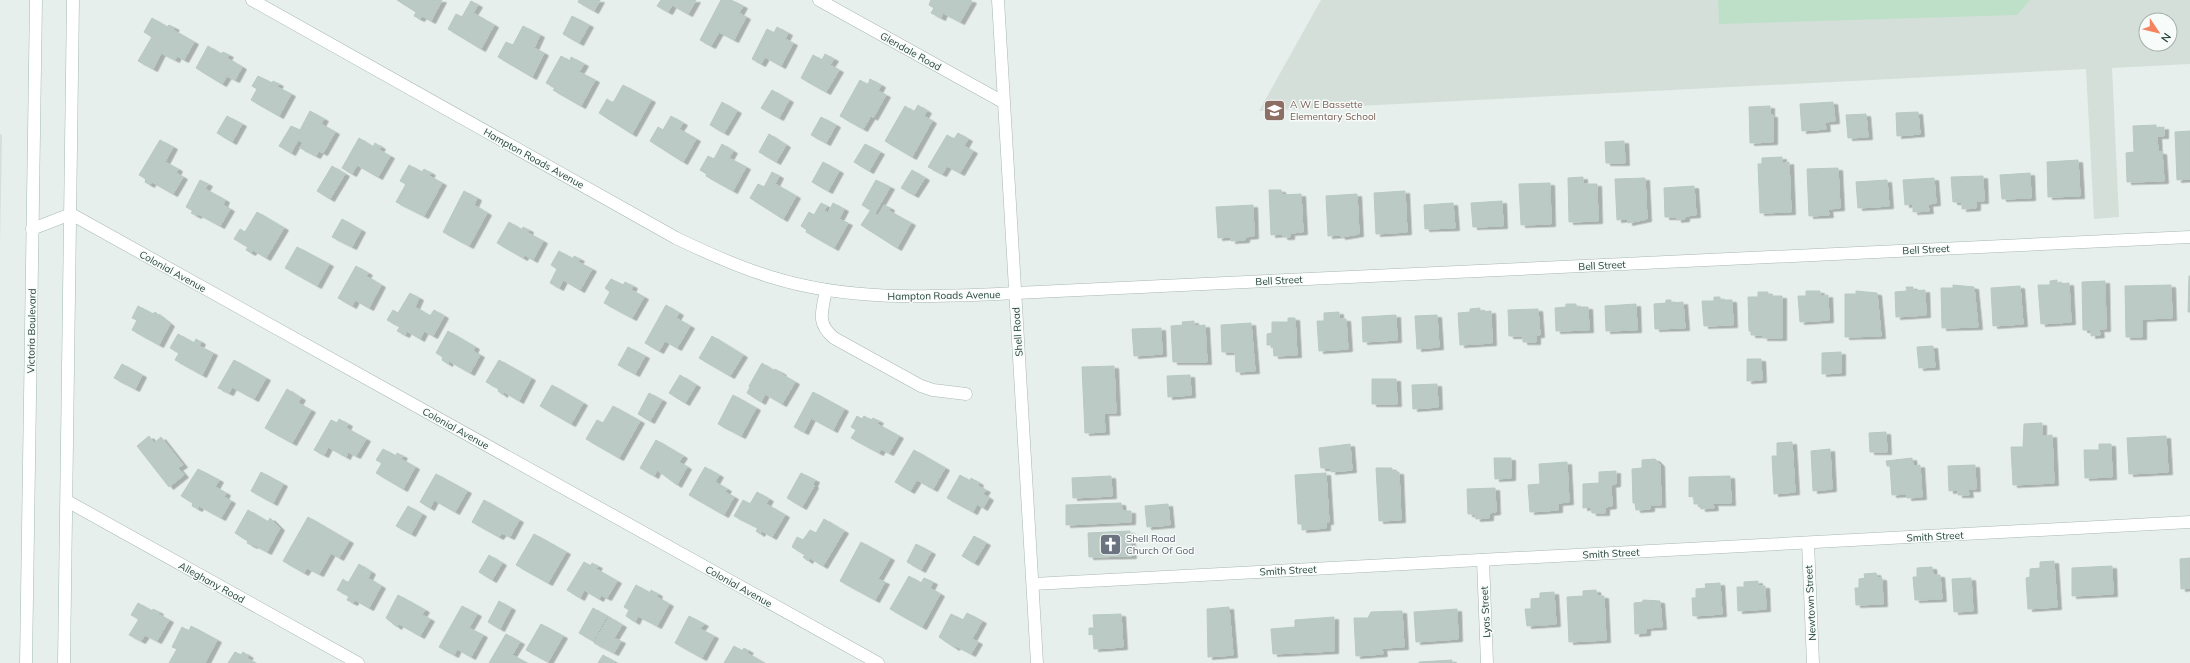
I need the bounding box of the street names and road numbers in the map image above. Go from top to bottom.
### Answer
street label: Glendale Road [878,29,944,74]
street label: Hampton Roads Avenue [481,125,586,192]
street label: Bell Street [1902,242,1950,257]
street label: Colonial Avenue [137,248,208,295]
street label: Bell Street [1578,258,1626,273]
street label: Bell Street [1255,273,1303,288]
street label: Victoria Boulevard [24,288,39,374]
street label: Hampton Roads Avenue [887,288,1001,303]
street label: Shell Road [1009,307,1026,357]
street label: Colonial Avenue [420,405,491,452]
street label: Smith Street [1906,528,1964,544]
street label: Smith Street [1582,545,1640,561]
street label: Alleghany Road [176,559,247,606]
street label: Smith Street [1259,562,1317,578]
street label: Colonial Avenue [703,563,774,610]
street label: Newtown Street [1802,564,1819,641]
street label: Lyas Street [1478,585,1493,638]

